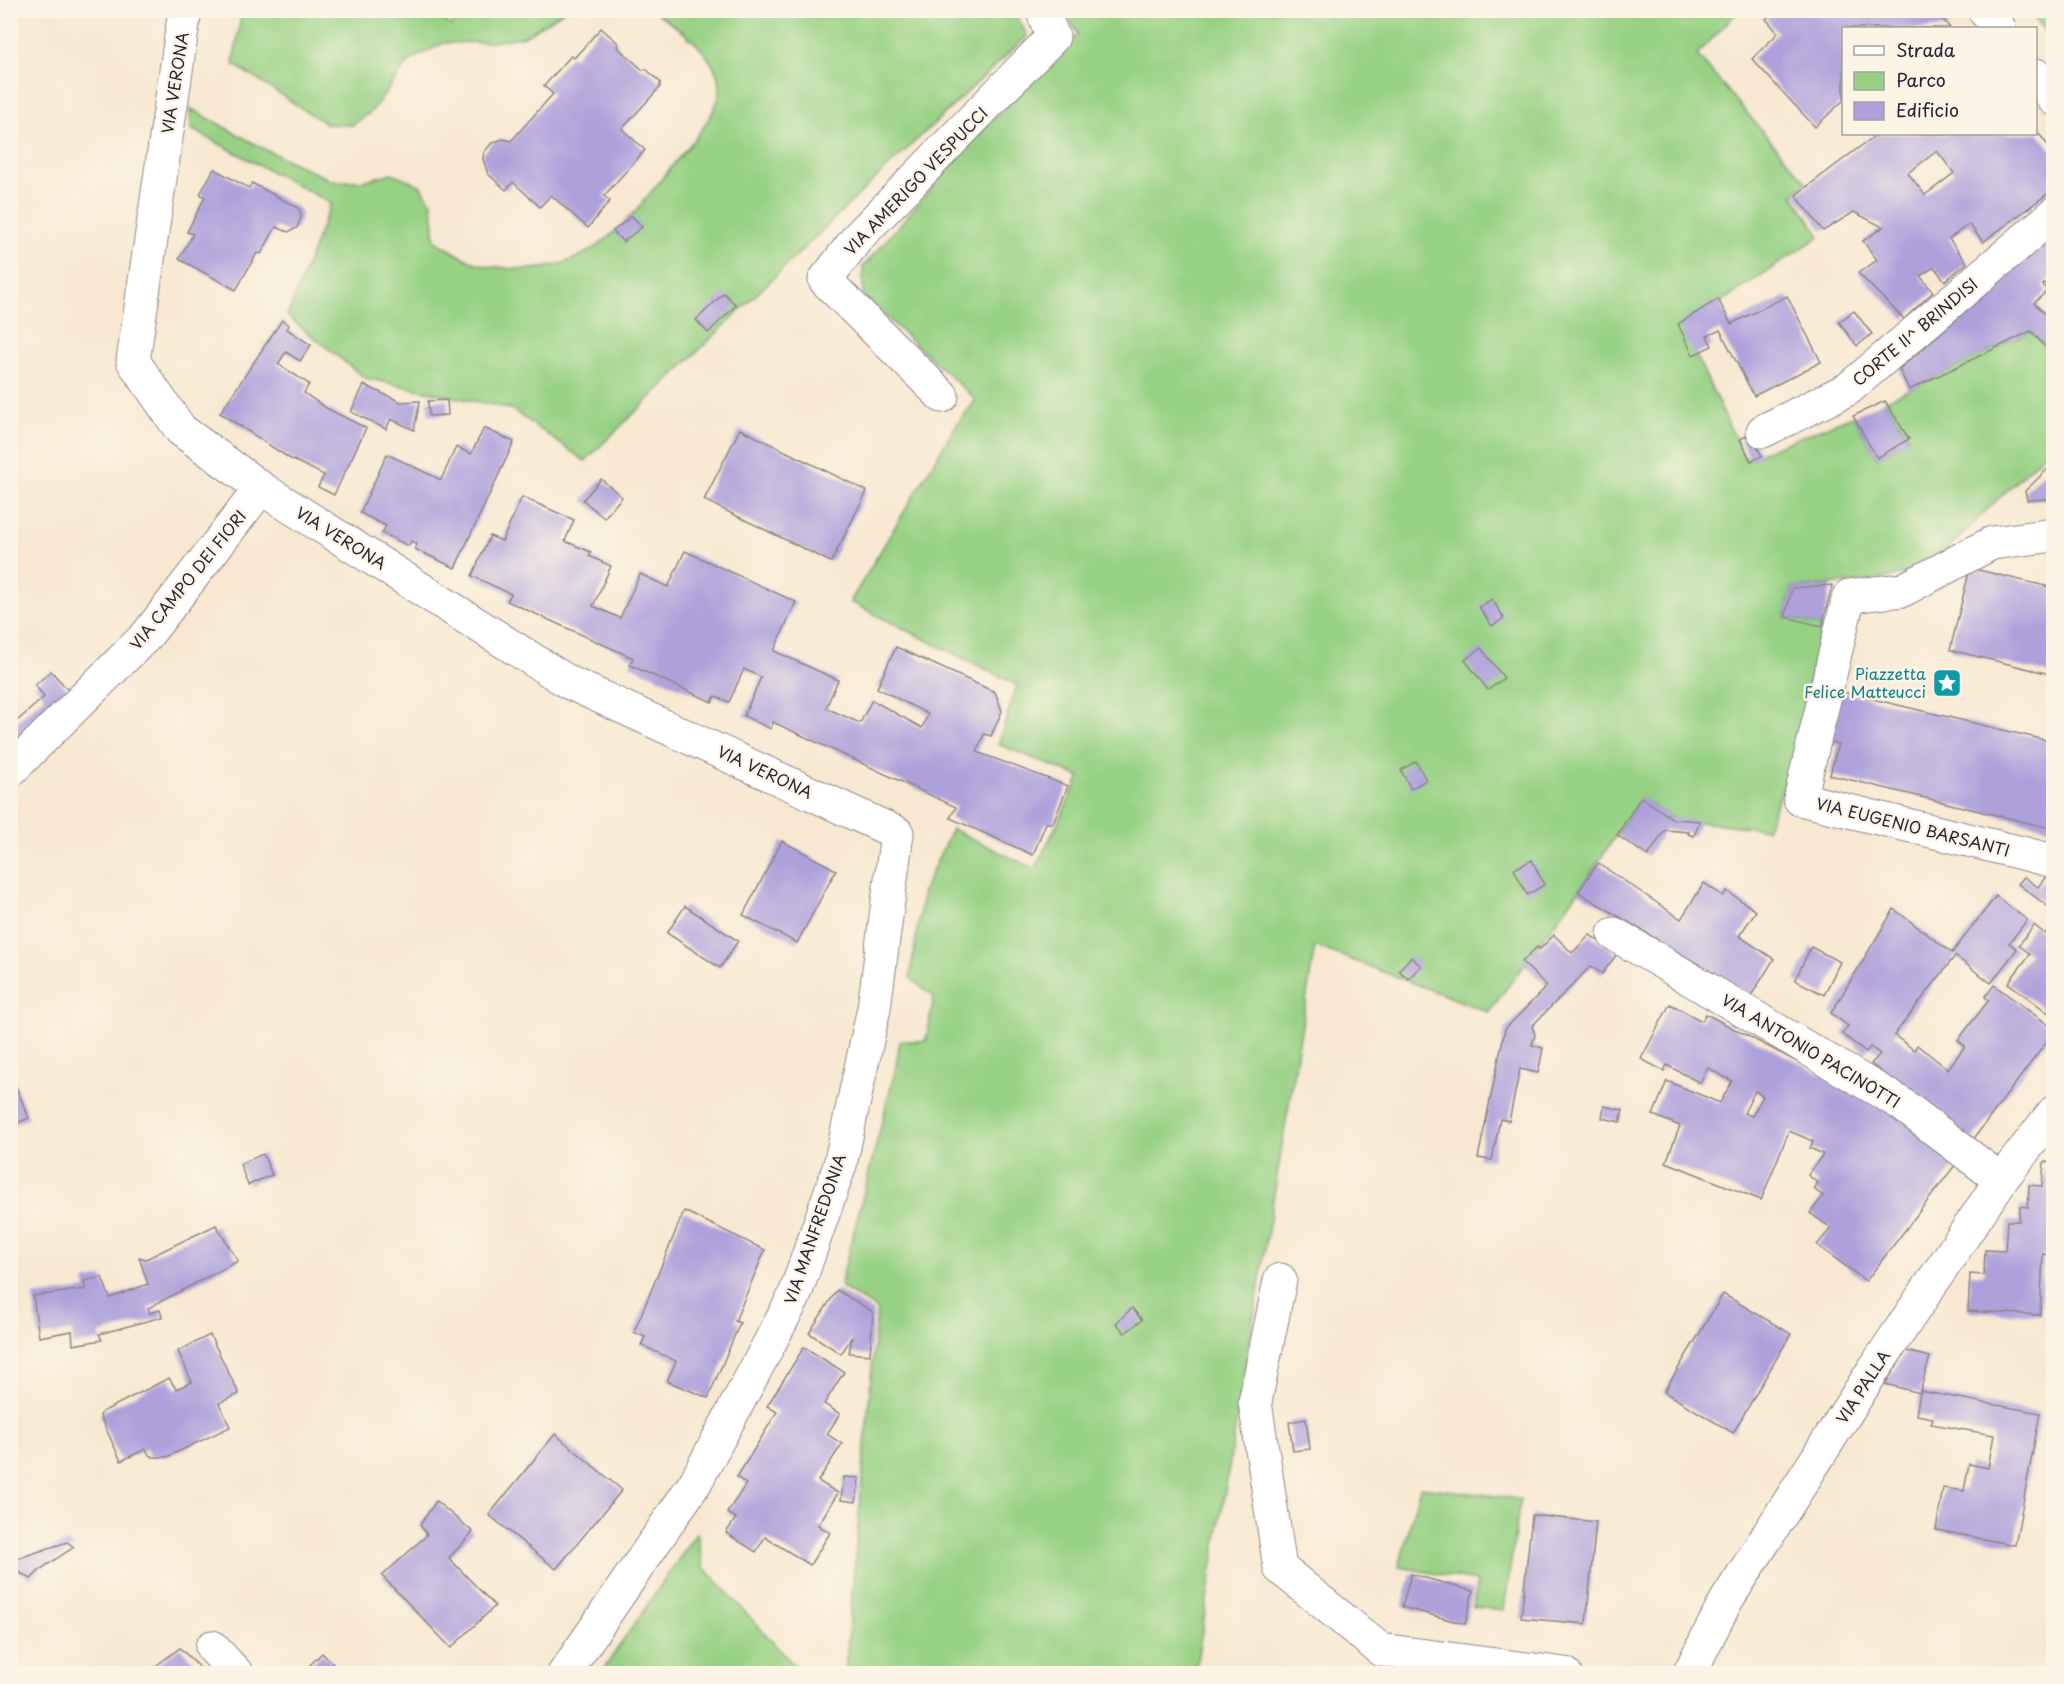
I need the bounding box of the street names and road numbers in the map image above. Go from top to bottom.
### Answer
street label: VIA VERONA [154,30,194,135]
street label: VIA AMERIGO VESPUCCI [838,101,993,260]
street label: CORTE II^ BRINDISI [1847,272,1982,391]
street label: VIA VERONA [292,500,391,575]
street label: VIA CAMPO DEI FIORI [123,504,251,655]
street label: VIA VERONA [714,739,817,804]
street label: VIA EUGENIO BARSANTI [1814,790,2013,862]
street label: VIA ANTONIO PACINOTTI [1718,987,1906,1113]
street label: VIA MANFREDONIA [777,1150,851,1307]
street label: VIA PALLA [1829,1345,1895,1428]

